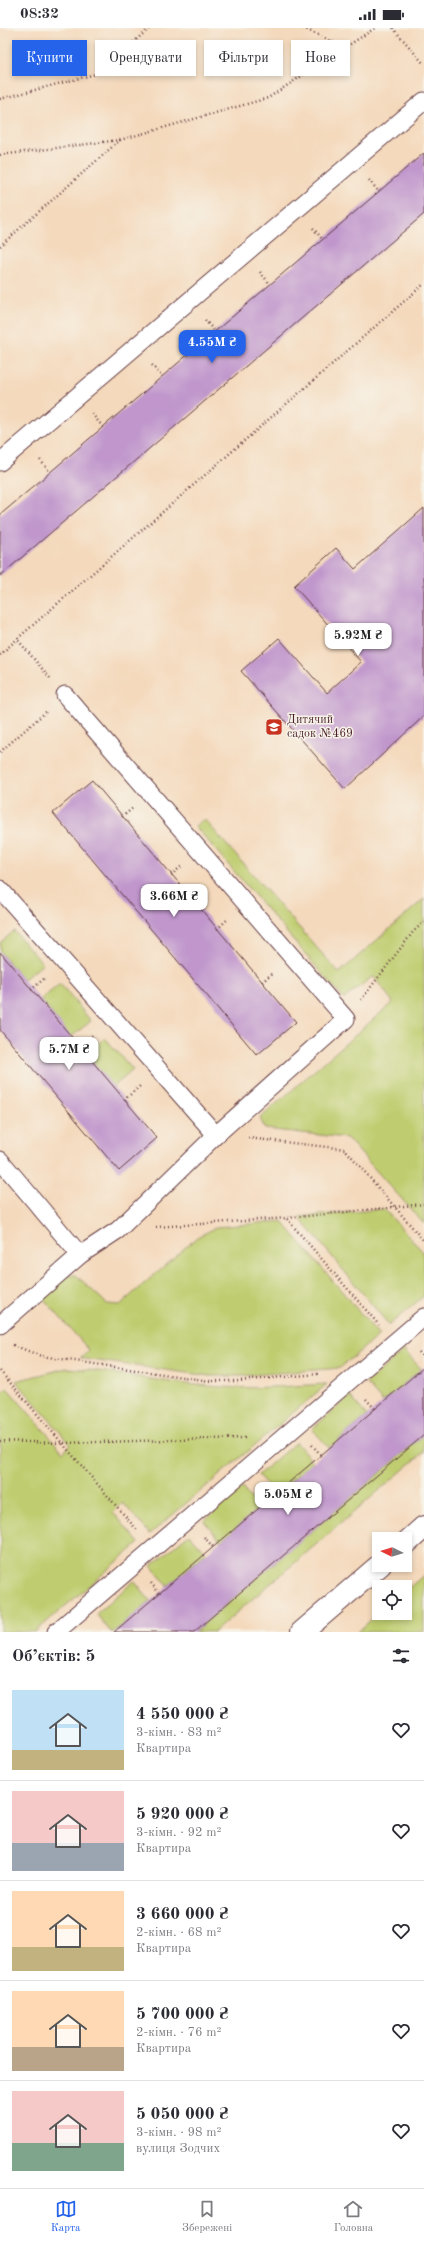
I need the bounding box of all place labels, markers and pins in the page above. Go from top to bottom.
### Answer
pin: 4.55M ₴ [175,330,249,364]
pin: 5.92M ₴ [321,623,395,657]
place label: Дитячий садок №469 [287,714,353,740]
school or university icon: Дитячий садок №469 [264,717,284,737]
pin: 3.66M ₴ [137,884,211,918]
pin: 5.7M ₴ [36,1037,102,1071]
pin: 5.05M ₴ [251,1482,325,1516]

